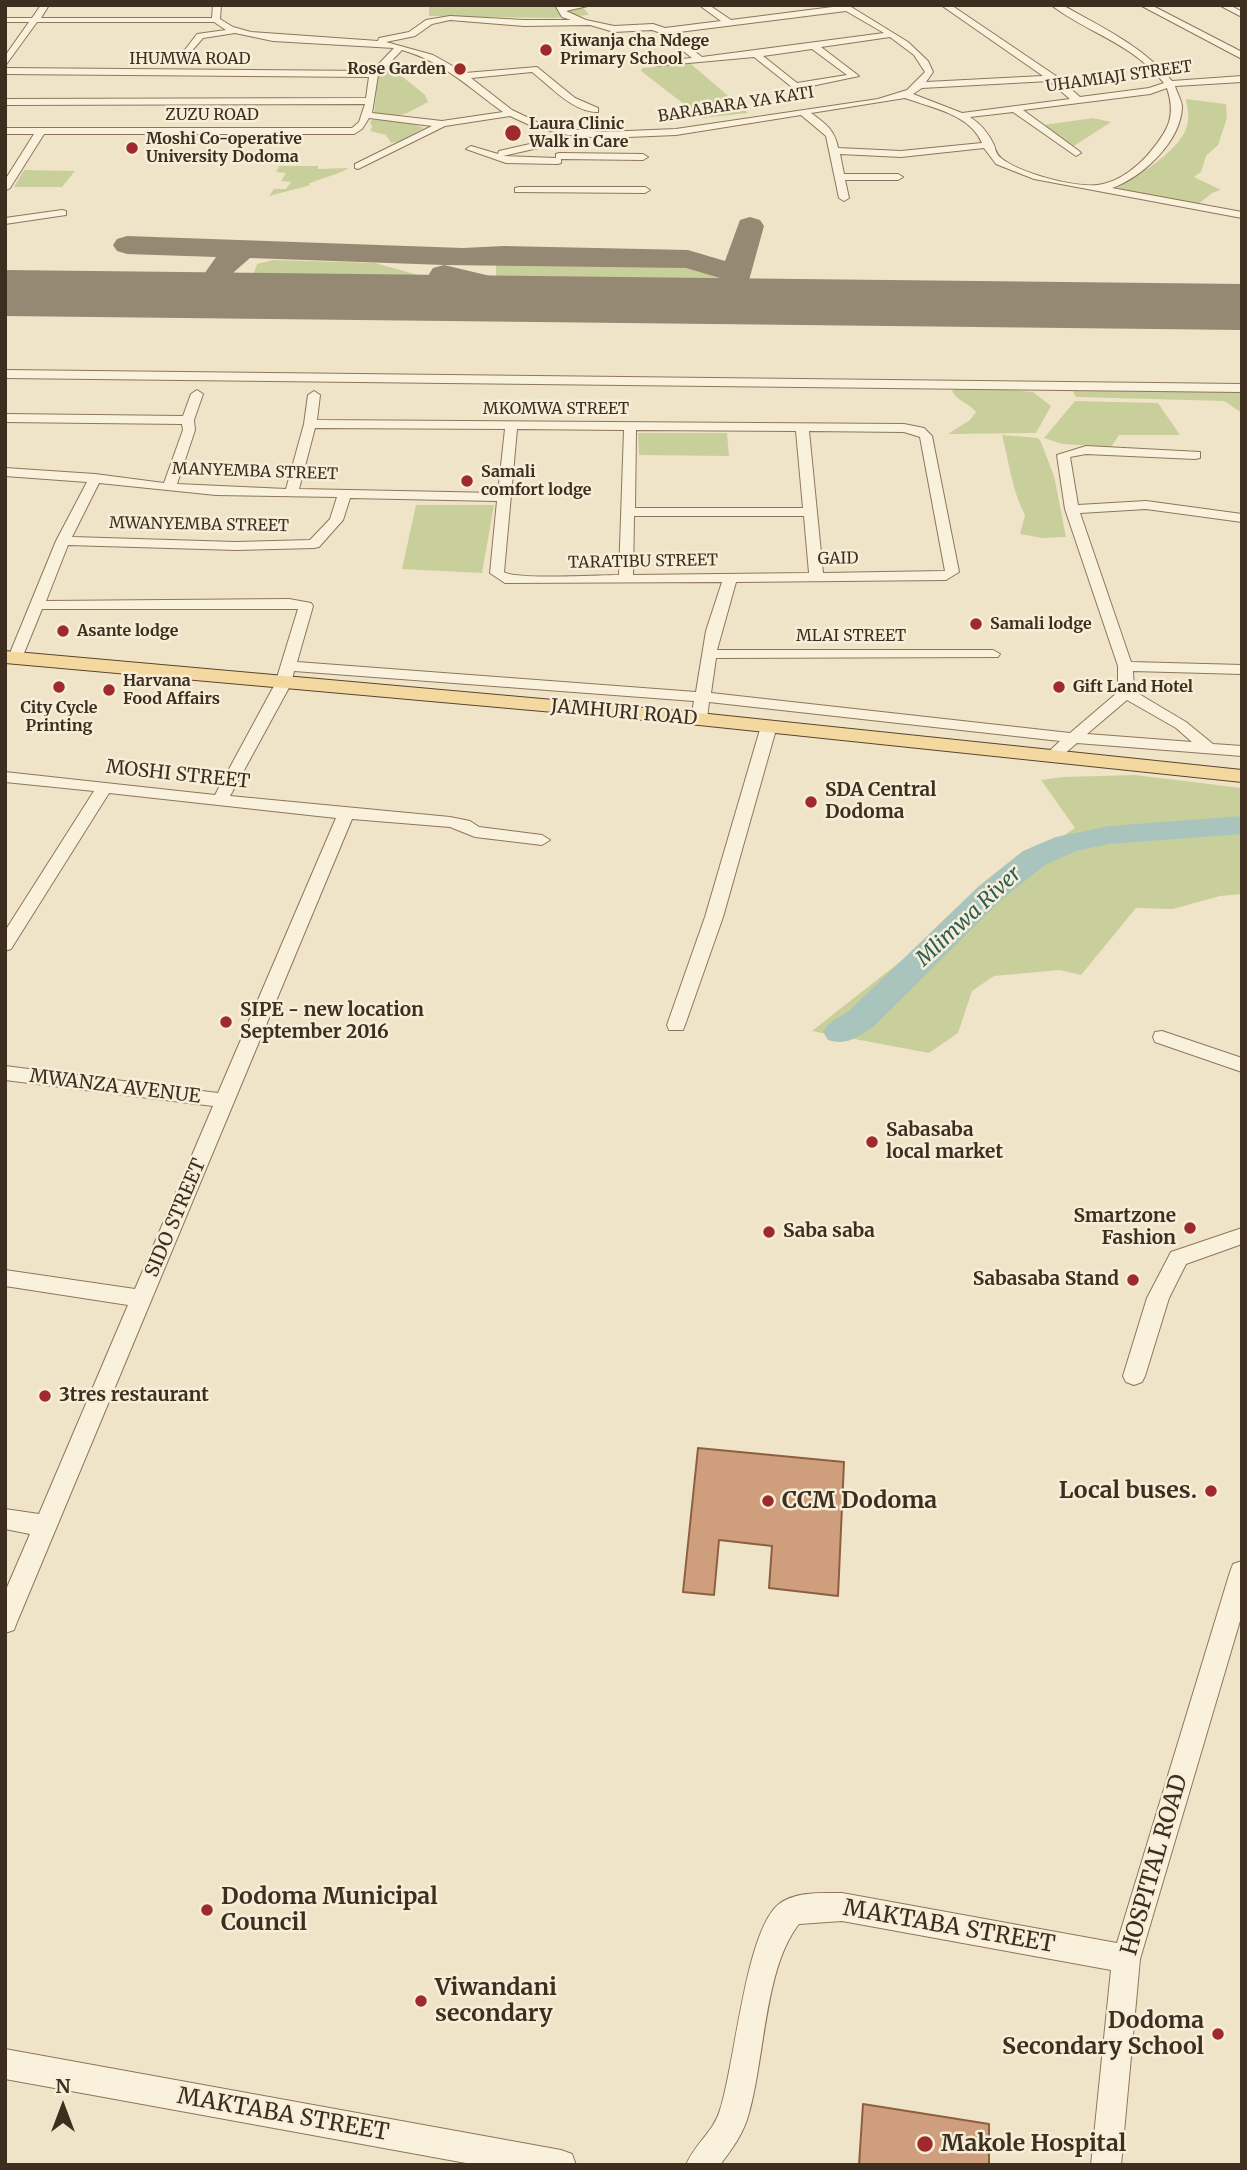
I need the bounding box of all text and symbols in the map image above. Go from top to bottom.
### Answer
place label: Kiwanja cha Ndege Primary School [560,31,709,69]
marker: Kiwanja cha Ndege Primary School [538,42,554,58]
street label: IHUMWA ROAD [129,49,251,69]
street label: UHAMIAJI STREET [1045,57,1193,97]
place label: Rose Garden [347,59,446,79]
marker: Rose Garden [452,61,468,77]
street label: BARABARA YA KATI [657,83,815,127]
street label: ZUZU ROAD [165,105,259,125]
place label: Laura Clinic Walk in Care [529,114,628,152]
marker: Laura Clinic Walk in Care [503,123,523,143]
place label: Moshi Co-operative University Dodoma [146,129,302,167]
marker: Moshi Co-operative University Dodoma [124,140,140,156]
street label: MKOMWA STREET [483,399,629,419]
street label: MANYEMBA STREET [172,460,338,484]
place label: Samali comfort lodge [481,462,591,500]
marker: Samali comfort lodge [459,473,475,489]
street label: MWANYEMBA STREET [109,514,289,536]
street label: GAID [817,549,859,569]
street label: TARATIBU STREET [568,551,718,573]
place label: Samali lodge [990,614,1092,634]
marker: Samali lodge [968,616,984,632]
place label: Asante lodge [77,621,178,641]
marker: Asante lodge [55,623,71,639]
street label: MLAI STREET [796,626,906,646]
place label: Harvana Food Affairs [123,671,220,709]
place label: Gift Land Hotel [1073,677,1193,697]
marker: City Cycle Printing [51,679,67,695]
marker: Gift Land Hotel [1051,679,1067,695]
marker: Harvana Food Affairs [101,682,117,698]
street label: JAMHURI ROAD [550,695,698,731]
place label: City Cycle Printing [20,698,98,736]
street label: MOSHI STREET [105,756,251,794]
place label: SDA Central Dodoma [825,780,936,824]
marker: SDA Central Dodoma [803,794,819,810]
water label: Mlimwa River [911,862,1027,972]
place label: SIPE - new location September 2016 [240,1000,424,1044]
marker: SIPE - new location September 2016 [218,1014,234,1030]
street label: MWANZA AVENUE [28,1065,202,1109]
place label: Sabasaba local market [886,1120,1003,1164]
marker: Sabasaba local market [864,1134,880,1150]
street label: SIDO STREET [141,1156,211,1280]
place label: Smartzone Fashion [1074,1206,1176,1250]
marker: Smartzone Fashion [1182,1220,1198,1236]
place label: Saba saba [783,1221,875,1243]
marker: Saba saba [761,1224,777,1240]
place label: Sabasaba Stand [973,1269,1119,1291]
marker: Sabasaba Stand [1125,1272,1141,1288]
place label: 3tres restaurant [59,1385,209,1407]
marker: 3tres restaurant [37,1388,53,1404]
place label: Local buses. [1059,1477,1197,1505]
marker: Local buses. [1203,1483,1219,1499]
place label: CCM Dodoma [782,1487,937,1515]
marker: CCM Dodoma [760,1493,776,1509]
street label: HOSPITAL ROAD [1116,1771,1194,1959]
place label: Dodoma Municipal Council [221,1883,438,1937]
street label: MAKTABA STREET [841,1895,1057,1959]
marker: Dodoma Municipal Council [199,1902,215,1918]
place label: Viwandani secondary [435,1974,557,2028]
marker: Viwandani secondary [413,1993,429,2009]
place label: Dodoma Secondary School [1002,2007,1204,2061]
marker: Dodoma Secondary School [1210,2026,1226,2042]
north arrow [28,2072,98,2142]
text: N [55,2074,71,2098]
street label: MAKTABA STREET [175,2083,391,2147]
place label: Makole Hospital [941,2130,1126,2158]
marker: Makole Hospital [915,2134,935,2154]

